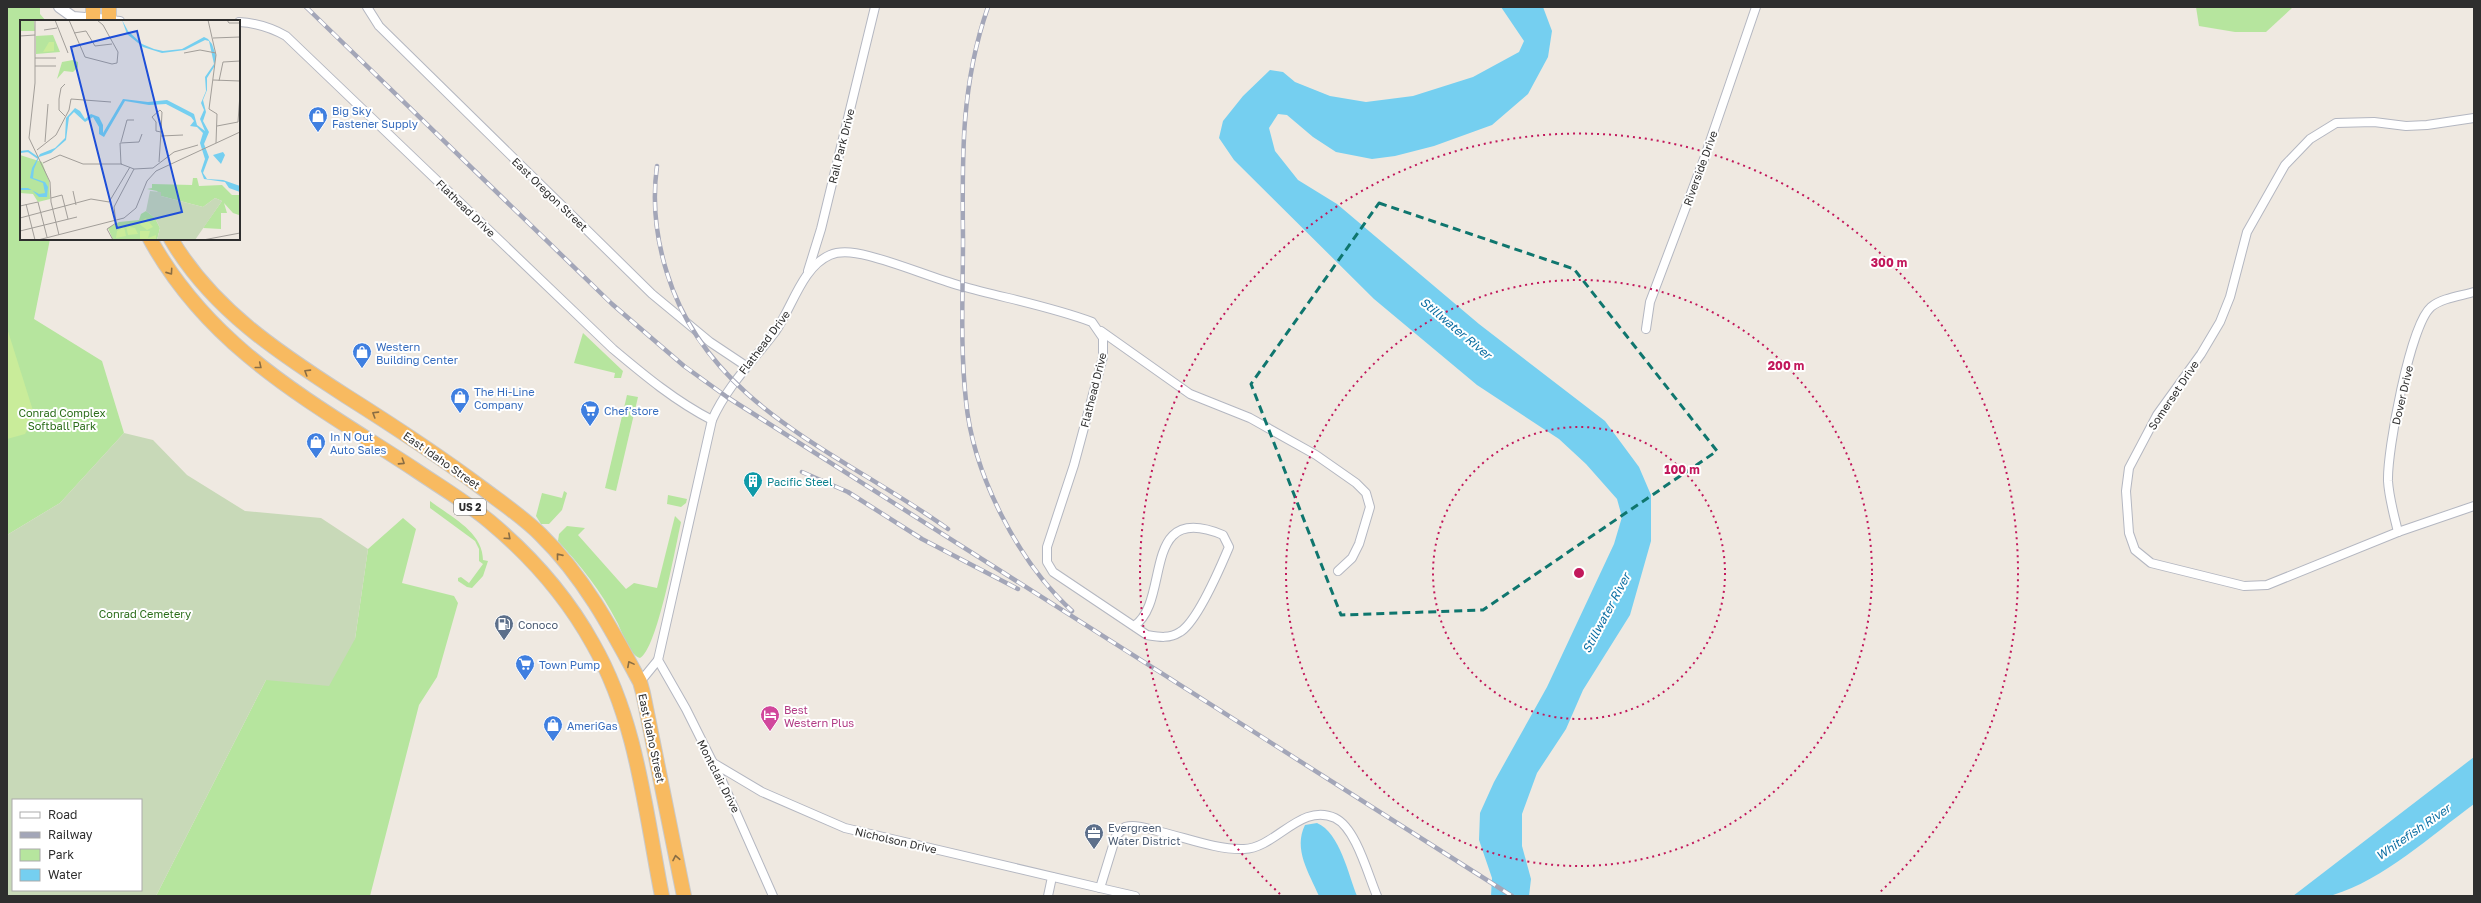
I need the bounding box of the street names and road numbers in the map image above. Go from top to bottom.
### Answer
street label: Rail Park Drive [825,107,857,185]
street label: Riverside Drive [1680,129,1720,207]
street label: East Oregon Street [510,155,590,233]
street label: Flathead Drive [434,177,498,239]
street label: Flathead Drive [736,307,792,377]
street label: Flathead Drive [1077,351,1109,429]
street label: Somerset Drive [2145,358,2201,432]
street label: Dover Drive [2389,364,2415,426]
street label: East Idaho Street [401,429,483,491]
road number: US 2 [454,499,486,515]
street label: East Idaho Street [636,692,668,784]
street label: Montclair Drive [695,737,743,815]
street label: Nicholson Drive [854,824,938,856]

